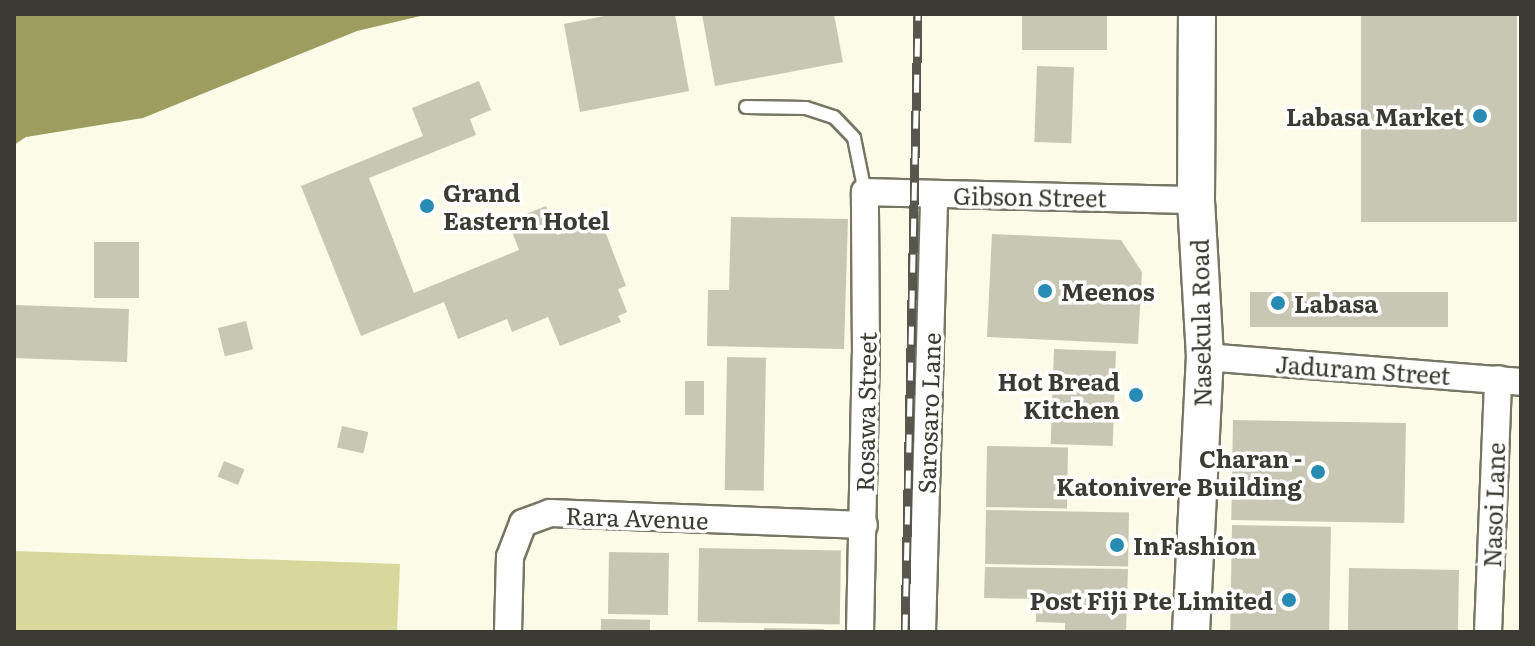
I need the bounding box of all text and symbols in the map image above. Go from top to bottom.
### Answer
place label: Labasa Market [1286,102,1464,130]
marker: Labasa Market [1471,107,1489,125]
place label: Grand Eastern Hotel [443,178,610,234]
street label: Gibson Street [953,180,1107,212]
marker: Grand Eastern Hotel [418,197,436,215]
street label: Nasekula Road [1184,239,1216,407]
place label: Meenos [1061,277,1155,305]
marker: Meenos [1036,282,1054,300]
place label: Labasa [1294,289,1378,317]
marker: Labasa [1269,294,1287,312]
street label: Rosawa Street [849,332,881,492]
street label: Sarosaro Lane [911,332,945,494]
street label: Jaduram Street [1274,349,1452,389]
place label: Hot Bread Kitchen [998,367,1120,423]
marker: Hot Bread Kitchen [1127,386,1145,404]
street label: Nasoi Lane [1476,442,1510,568]
place label: Charan - Katonivere Building [1056,444,1302,500]
marker: Charan - Katonivere Building [1309,463,1327,481]
street label: Rara Avenue [565,500,709,534]
place label: InFashion [1133,531,1256,559]
marker: InFashion [1108,536,1126,554]
place label: Post Fiji Pte Limited [1029,586,1273,614]
marker: Post Fiji Pte Limited [1280,591,1298,609]

